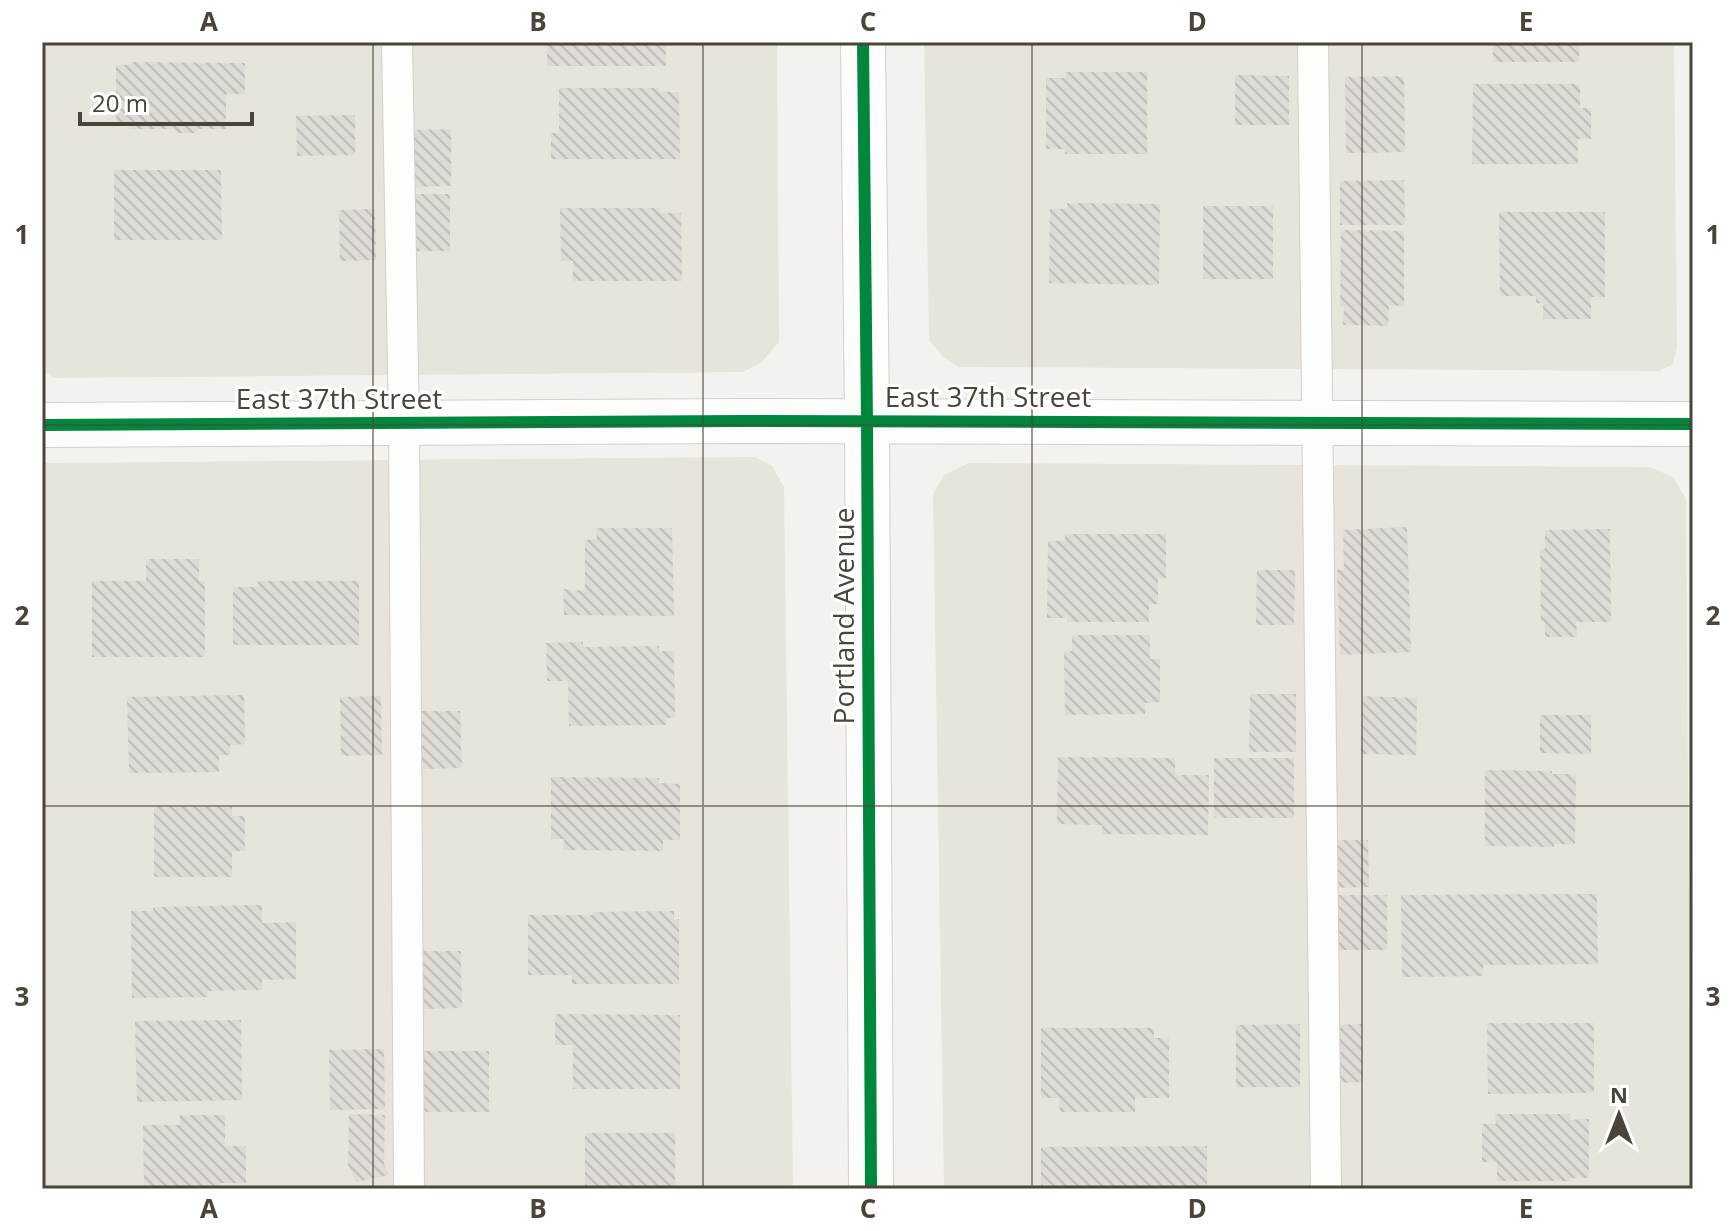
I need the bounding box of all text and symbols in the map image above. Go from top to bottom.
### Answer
text: A [200,3,218,39]
text: B [529,3,547,39]
text: C [860,3,876,39]
text: D [1187,3,1207,39]
text: E [1519,3,1533,39]
scale bar [80,76,252,126]
text: 20 m [92,86,148,119]
text: 1 [15,216,29,252]
text: 1 [1706,216,1720,252]
street label: East 37th Street [885,377,1091,415]
street label: East 37th Street [236,379,442,417]
street label: Portland Avenue [824,508,862,724]
text: 2 [15,597,30,633]
text: 2 [1706,597,1721,633]
text: 3 [15,978,29,1014]
text: 3 [1706,978,1720,1014]
north arrow [1579,1075,1659,1155]
text: N [1610,1079,1628,1109]
text: A [200,1190,218,1226]
text: B [529,1190,547,1226]
text: C [860,1190,876,1226]
text: D [1187,1190,1207,1226]
text: E [1519,1190,1533,1226]

